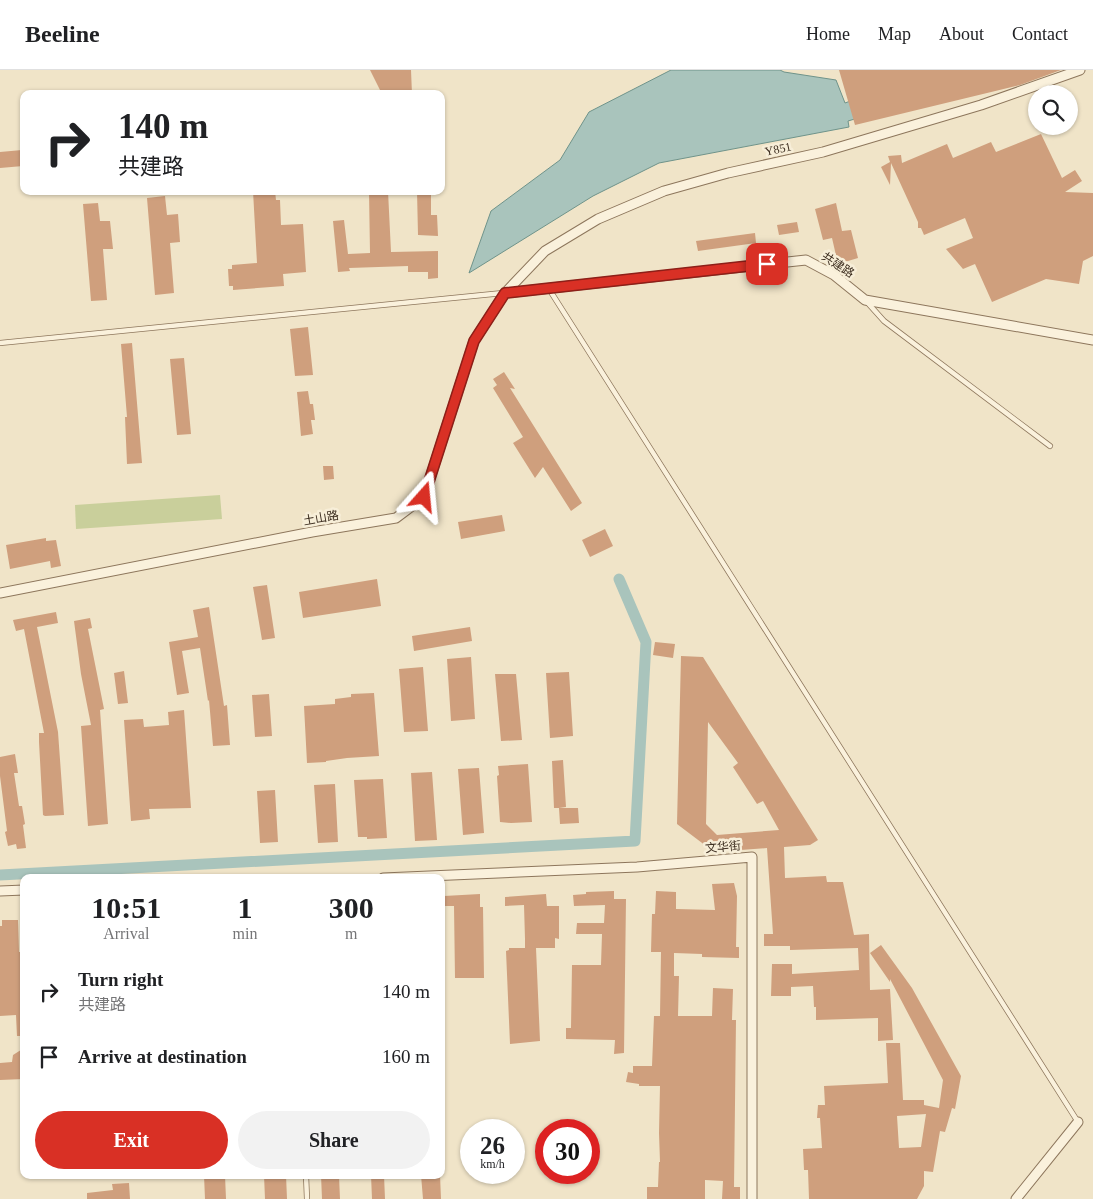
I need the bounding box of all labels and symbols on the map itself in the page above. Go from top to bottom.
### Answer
street label: Y851 [764,139,792,159]
pin [746,243,788,285]
street label: 共建路 [819,249,857,281]
position arrow [397,470,449,522]
street label: 土山路 [302,508,340,528]
street label: 文华街 [704,838,742,856]
speed limit sign: 30 [535,1119,600,1184]

